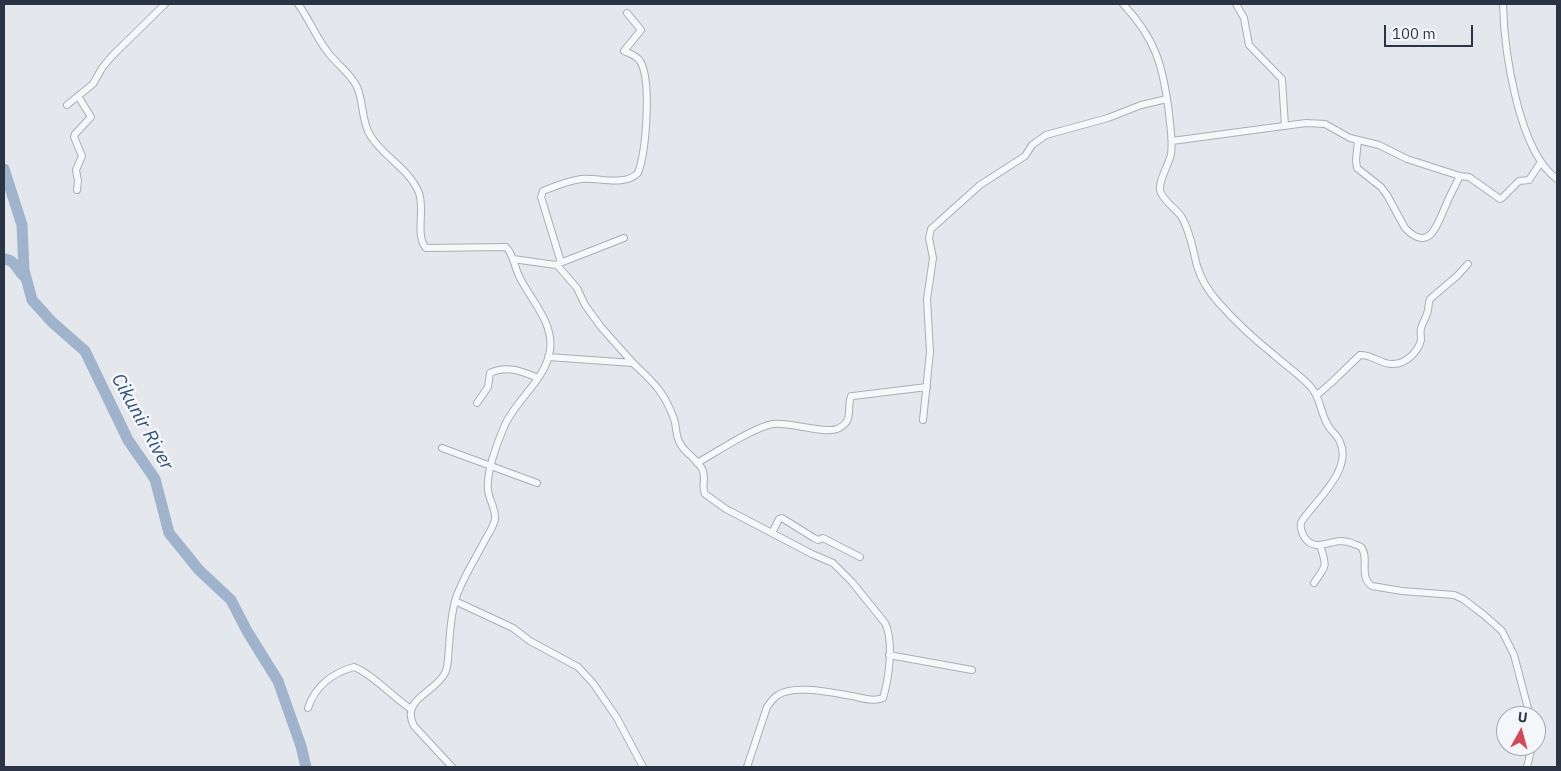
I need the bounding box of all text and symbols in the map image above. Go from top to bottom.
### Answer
scale bar [1386,15,1475,47]
text: 100 m [1392,24,1436,43]
water label: Cikunir River [106,370,178,474]
north arrow [1496,706,1546,756]
text: U [1517,708,1529,727]

